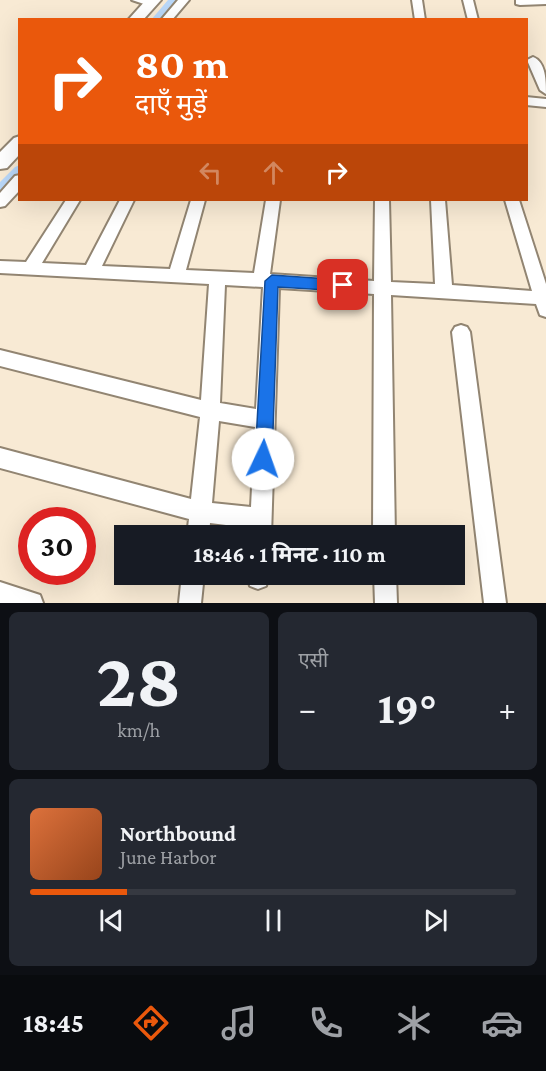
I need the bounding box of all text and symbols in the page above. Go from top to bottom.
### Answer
text: 80 m [135,40,229,87]
icon: right [36,42,114,120]
text: दाएँ मुड़ें [135,89,207,119]
icon: left [194,156,227,189]
icon: ahead [257,156,290,189]
icon: right [320,156,353,189]
pin [317,259,368,310]
icon: arrive [326,268,359,301]
position arrow [231,427,295,491]
speed limit sign: 30 [18,507,96,585]
text: 18:46 · 1 मिनट · 110 m [193,542,386,567]
text: 28 [96,636,181,723]
text: एसी [299,649,328,671]
text: 19° [378,683,437,733]
text: − [299,690,316,727]
text: + [499,690,516,727]
text: km/h [117,719,160,741]
text: Northbound [120,821,236,846]
text: June Harbor [120,846,217,868]
icon: previous [95,904,128,937]
icon: pause [257,904,290,937]
icon: next [419,904,452,937]
icon: directions [130,1002,172,1044]
icon: music [218,1002,260,1044]
icon: phone [305,1002,347,1044]
icon: climate [393,1002,435,1044]
icon: car [481,1002,523,1044]
text: 18:45 [23,1008,84,1038]

